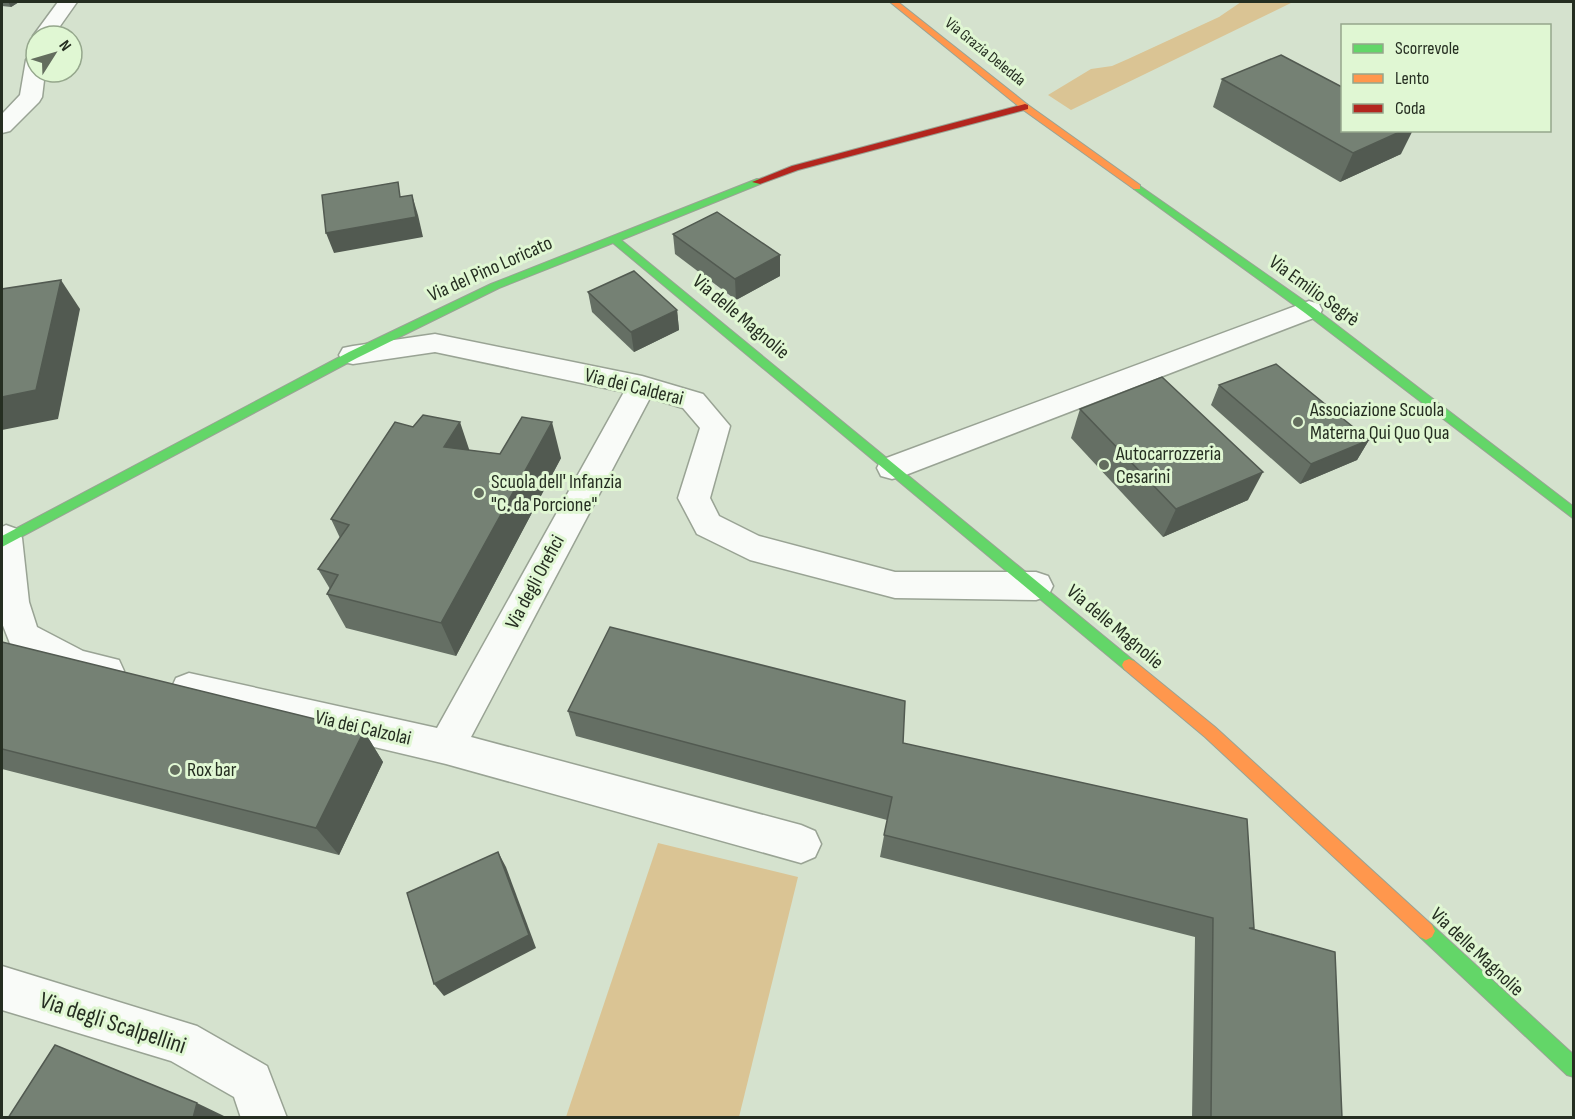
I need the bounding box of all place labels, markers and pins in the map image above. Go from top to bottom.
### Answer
place label: Associazione Scuola Materna Qui Quo Qua [1309,398,1449,445]
marker: Associazione Scuola Materna Qui Quo Qua [1291,415,1305,429]
place label: Autocarrozzeria Cesarini [1115,442,1221,489]
marker: Autocarrozzeria Cesarini [1097,458,1111,472]
place label: Scuola dell' Infanzia "C. da Porcione" [491,470,622,517]
marker: Scuola dell' Infanzia "C. da Porcione" [472,486,486,500]
place label: Rox bar [187,758,237,782]
marker: Rox bar [168,763,182,777]

